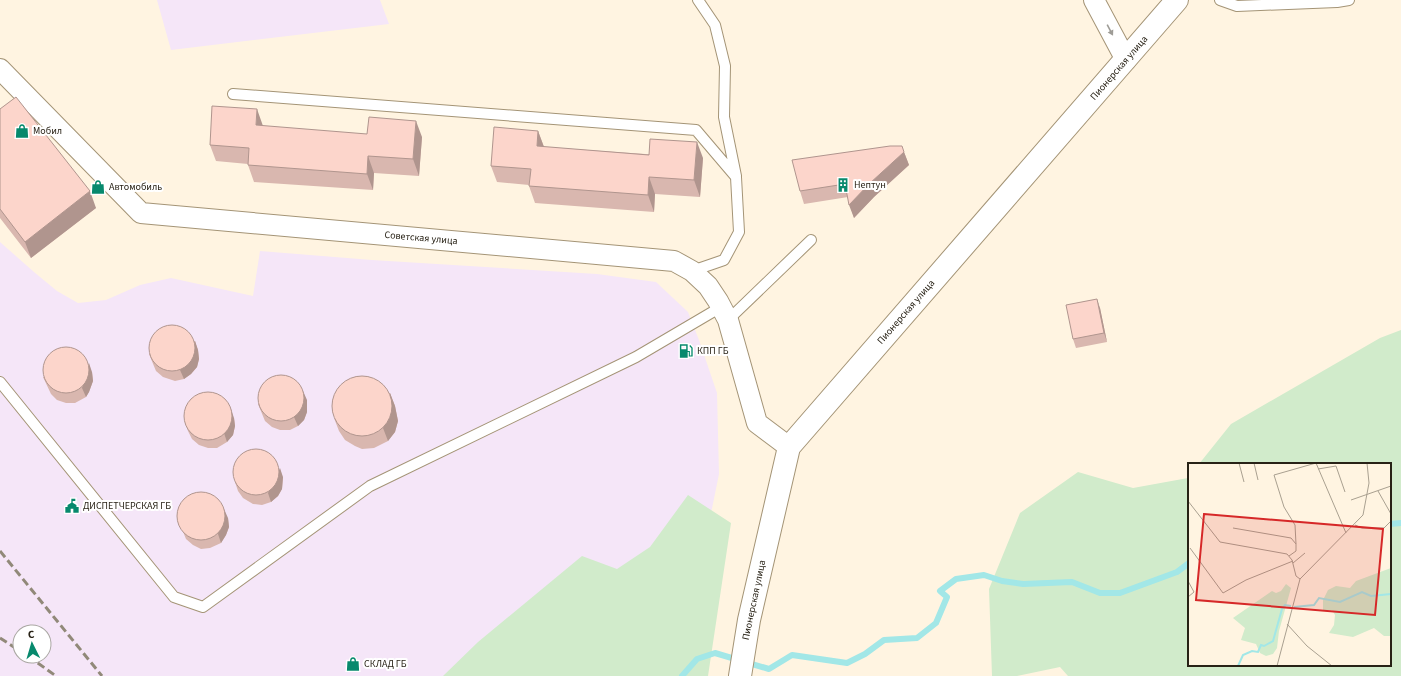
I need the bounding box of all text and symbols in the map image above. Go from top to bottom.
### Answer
one-way arrow [1107,24,1113,36]
street label: Пионерская улица [1087,33,1151,103]
shop icon: Мобил [14,123,30,139]
place label: Мобил [33,124,62,138]
building icon: Нептун [835,177,851,193]
place label: Нептун [854,178,886,192]
shop icon: Автомобиль [90,179,106,195]
place label: Автомобиль [109,180,162,194]
street label: Советская улица [384,228,458,248]
street label: Пионерская улица [874,277,938,347]
fuel station icon: КПП ГБ [678,343,694,359]
place label: КПП ГБ [697,344,729,358]
inset map [1188,463,1391,666]
public building icon: ДИСПЕТЧЕРСКАЯ ГБ [64,498,80,514]
place label: ДИСПЕТЧЕРСКАЯ ГБ [83,499,171,513]
street label: Пионерская улица [739,559,769,641]
north arrow [12,624,52,664]
text: С [27,627,36,642]
shop icon: СКЛАД ГБ [345,656,361,672]
place label: СКЛАД ГБ [364,657,407,671]

